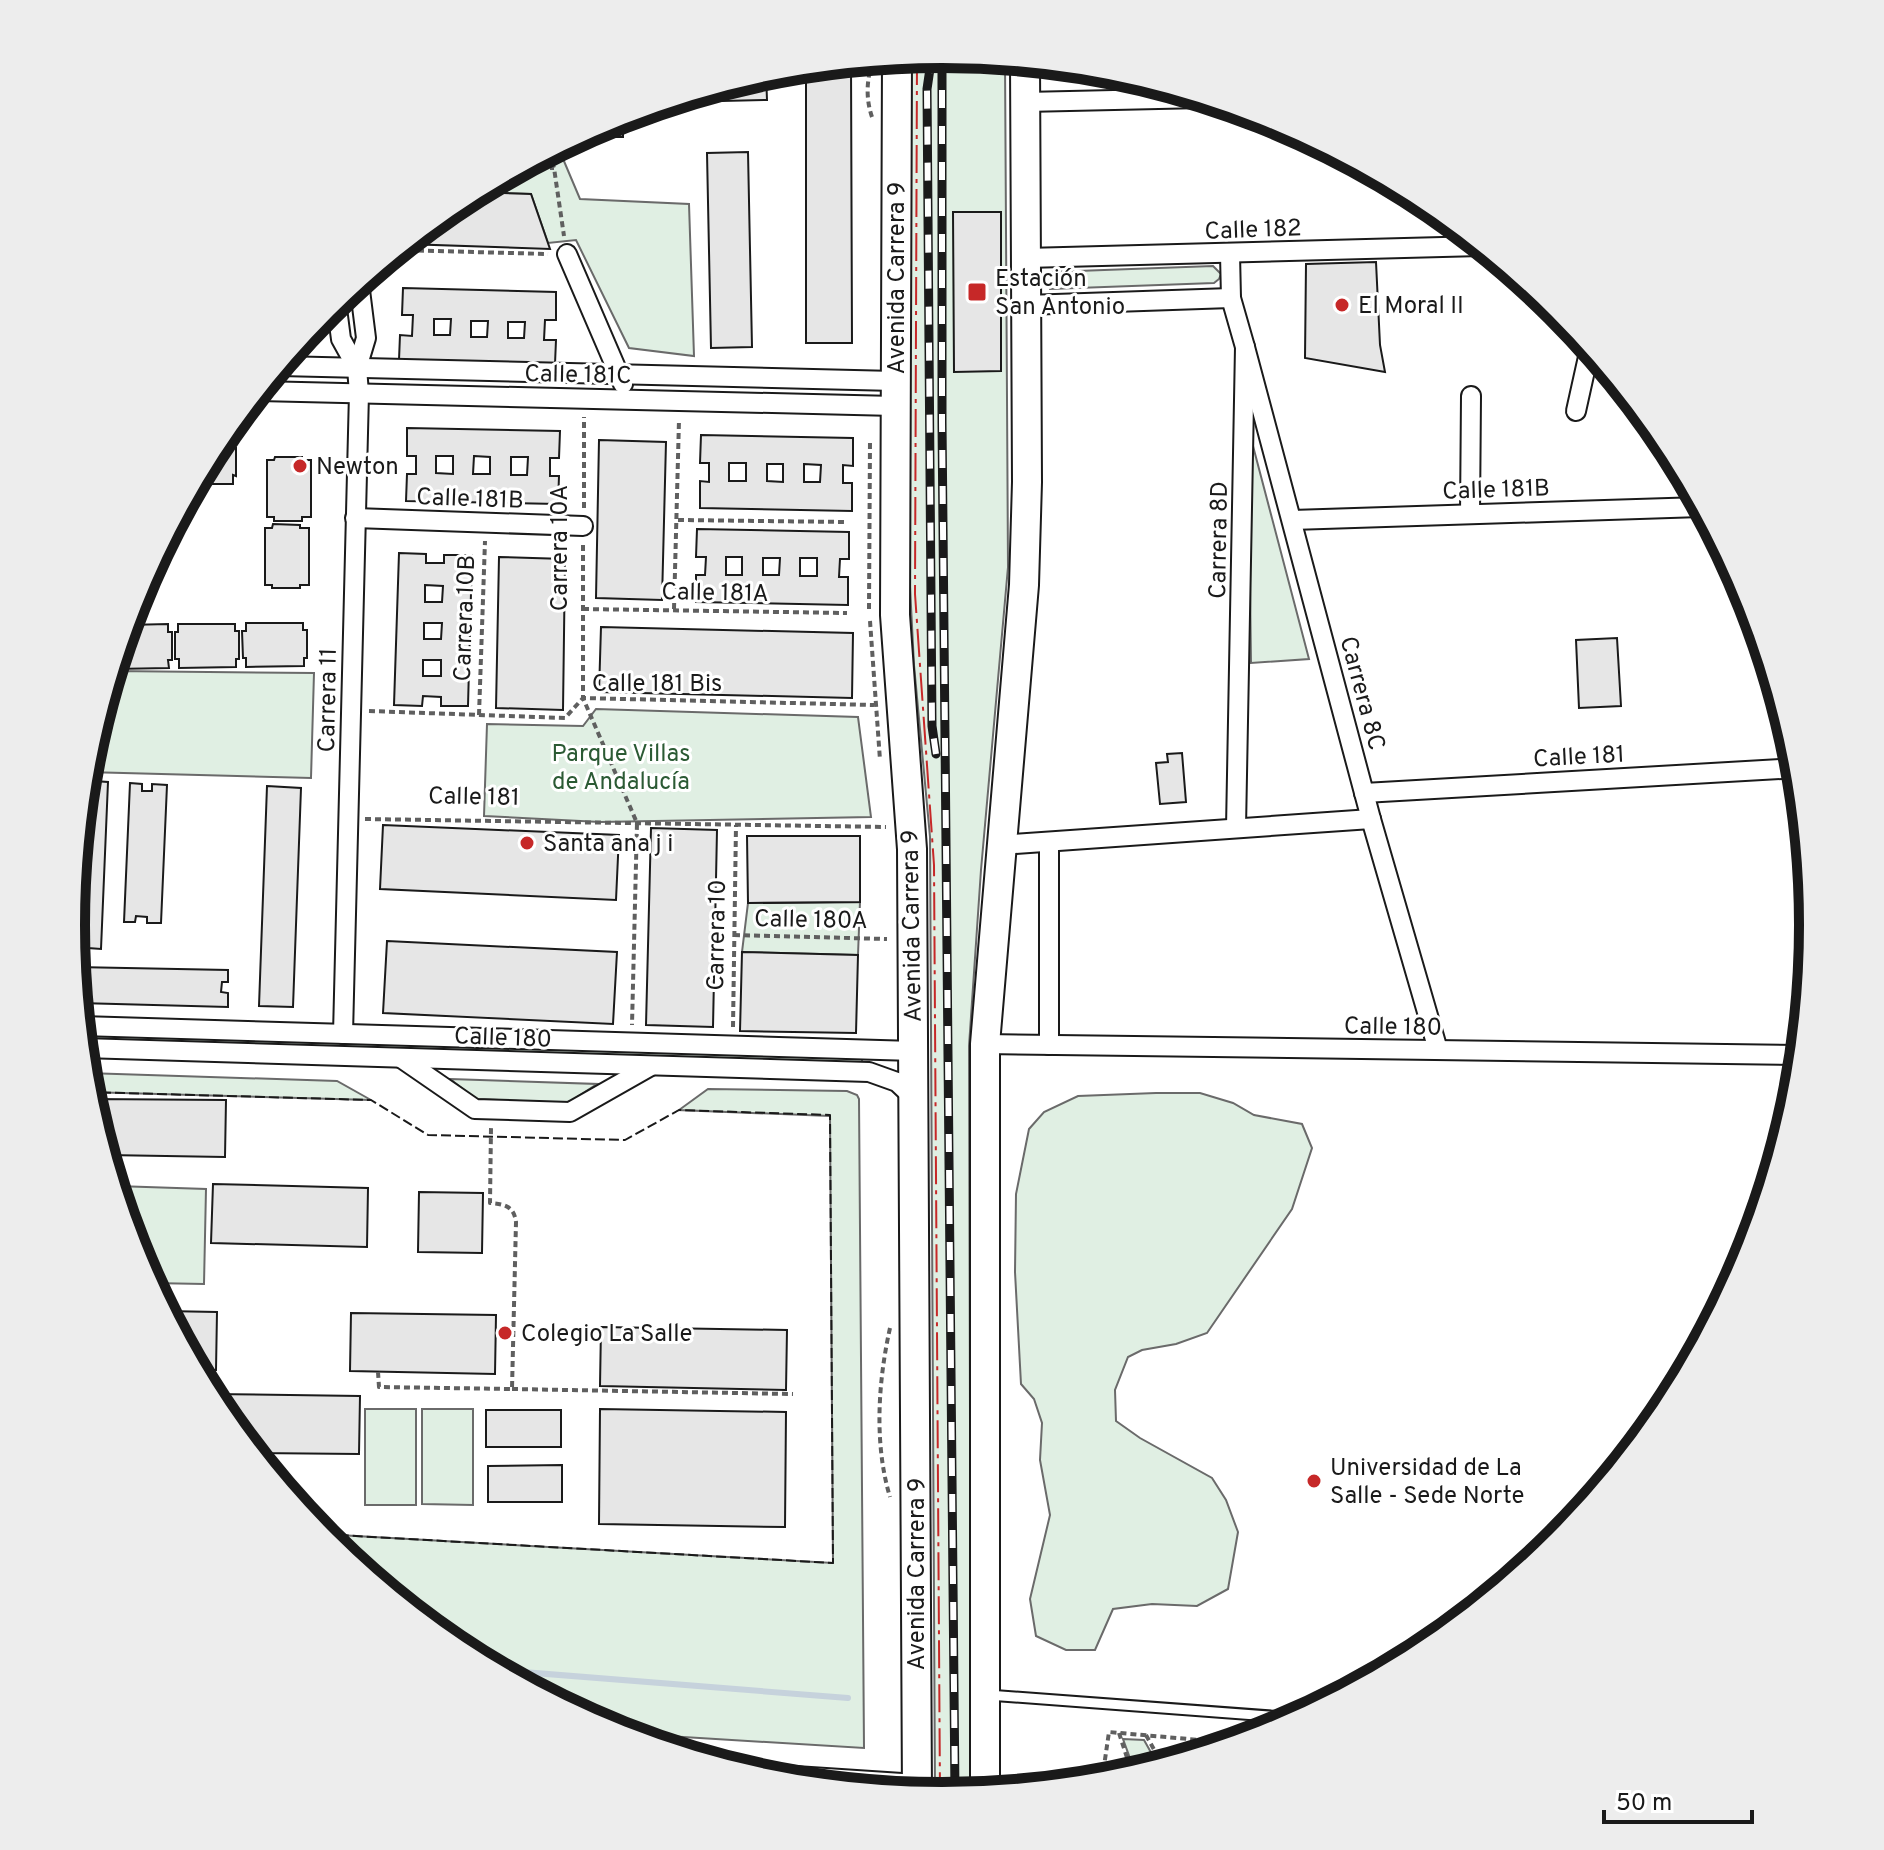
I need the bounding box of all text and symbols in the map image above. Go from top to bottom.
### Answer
street label: Avenida Carrera 9 [883,182,913,374]
street label: Calle 182 [1204,214,1302,248]
place label: Estación San Antonio [995,265,1125,323]
marker: Estación San Antonio [966,281,988,303]
place label: El Moral II [1358,292,1464,322]
marker: El Moral II [1333,296,1351,314]
street label: Calle 181C [524,360,632,392]
place label: Newton [316,453,399,483]
marker: Newton [291,457,309,475]
street label: Calle 181B [1442,474,1550,508]
street label: Carrera 8D [1204,481,1236,599]
street label: Calle 181B [416,483,524,517]
street label: Carrera 10A [546,485,576,611]
street label: Carrera 10B [449,554,483,682]
street label: Calle 181A [661,578,769,610]
street label: Carrera 8C [1331,633,1391,754]
street label: Carrera 11 [313,647,345,753]
street label: Calle 181 Bis [592,670,722,700]
park label: Parque Villas de Andalucía [551,740,691,798]
street label: Calle 181 [1532,741,1626,775]
street label: Calle 181 [428,782,520,814]
street label: Avenida Carrera 9 [896,829,930,1023]
place label: Santa ana j i [543,830,673,860]
marker: Santa ana j i [518,834,536,852]
street label: Carrera 10 [702,879,734,991]
street label: Calle 180A [754,905,868,937]
street label: Calle 180 [1344,1012,1442,1044]
street label: Calle 180 [453,1022,552,1056]
place label: Colegio La Salle [521,1320,692,1350]
marker: Colegio La Salle [496,1324,514,1342]
place label: Universidad de La Salle - Sede Norte [1330,1454,1524,1512]
marker: Universidad de La Salle - Sede Norte [1305,1472,1323,1490]
street label: Avenida Carrera 9 [903,1478,933,1670]
scale bar [1604,1774,1752,1824]
text: 50 m [1616,1789,1672,1819]

